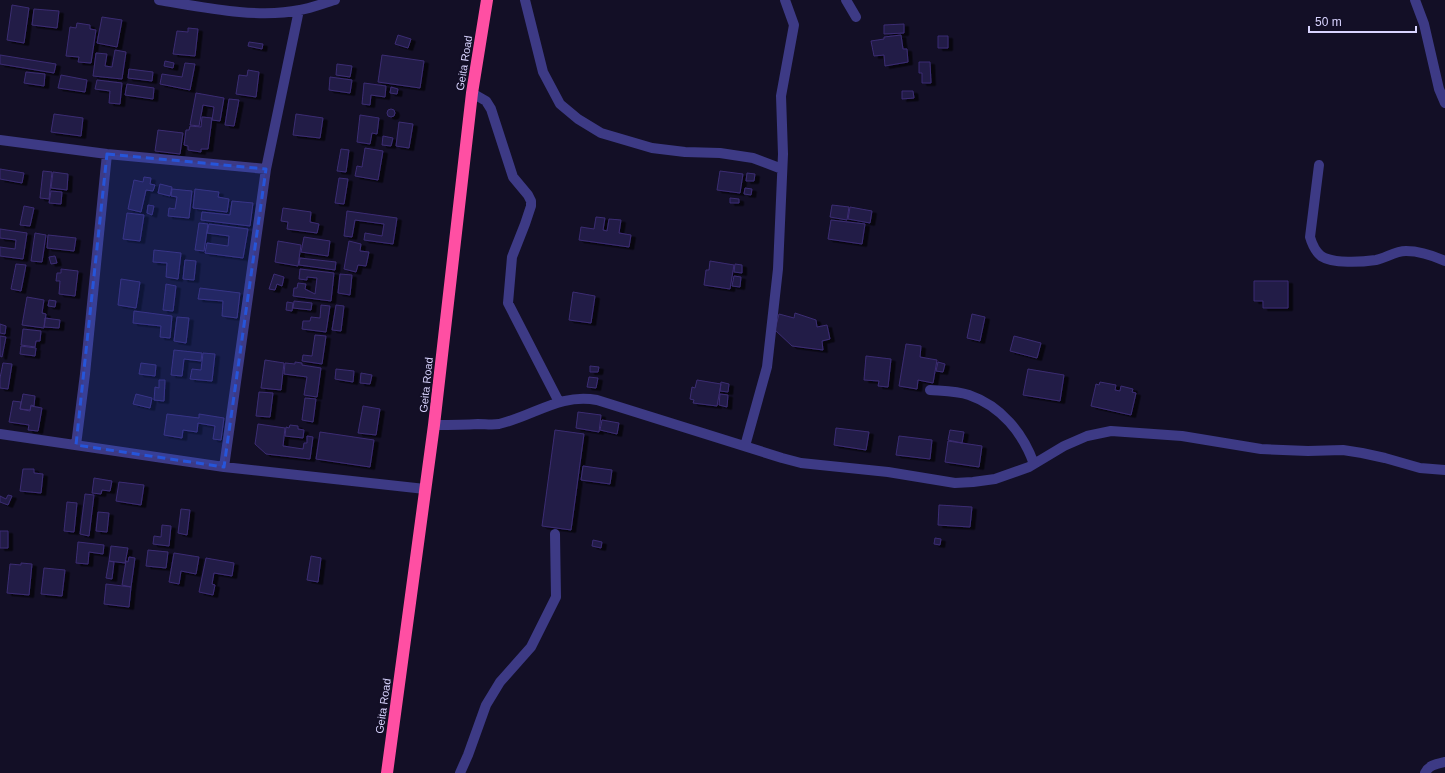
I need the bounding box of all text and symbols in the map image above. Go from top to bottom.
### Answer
scale bar [1309,8,1416,34]
text: 50 m [1315,15,1342,29]
street label: Geita Road [454,35,474,91]
street label: Geita Road [417,357,435,413]
street label: Geita Road [373,678,393,734]

